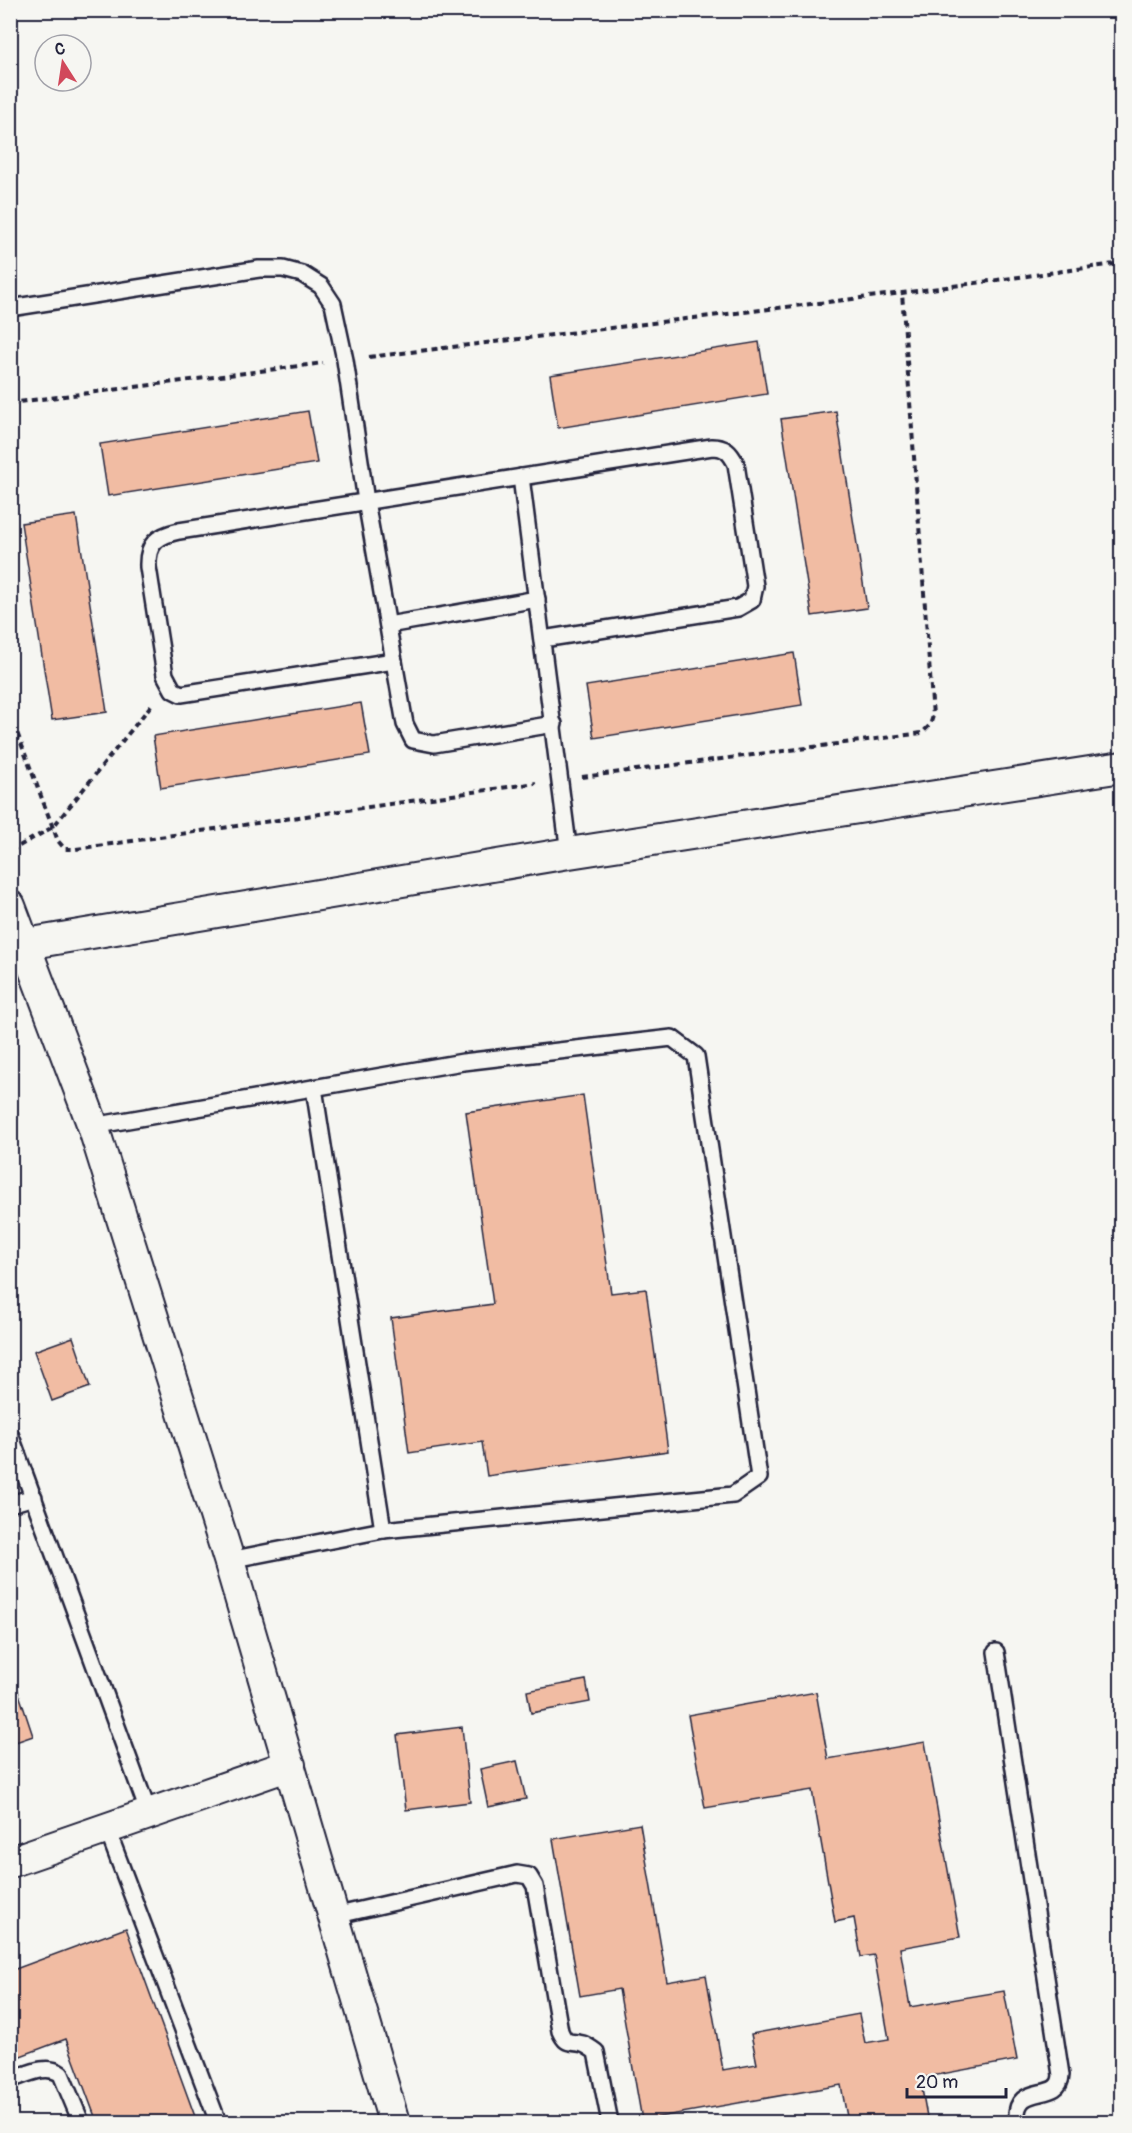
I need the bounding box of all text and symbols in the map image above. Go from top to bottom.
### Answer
north arrow [33,33,93,93]
text: С [53,38,67,60]
scale bar [907,2061,1006,2099]
text: 20 m [916,2071,958,2094]

